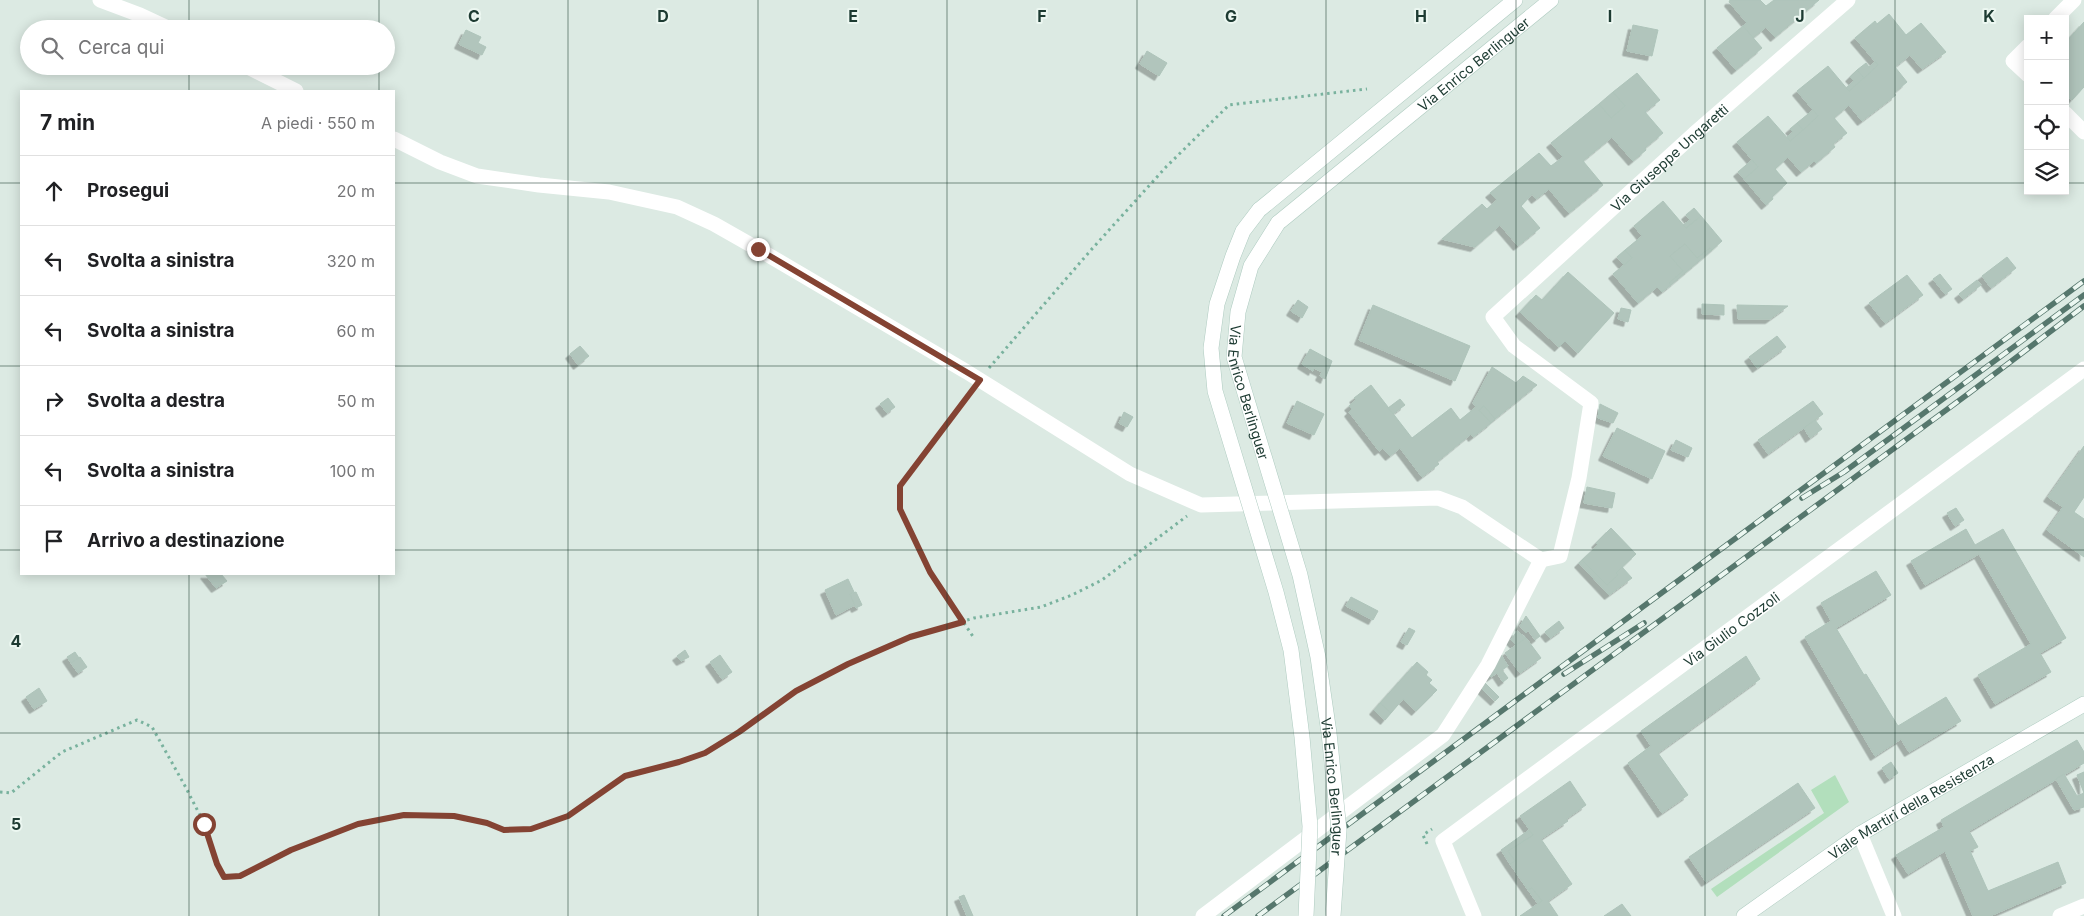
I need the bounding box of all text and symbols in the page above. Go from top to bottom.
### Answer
text: C [468,6,480,26]
text: D [657,6,669,26]
text: E [848,6,858,26]
text: F [1037,6,1047,26]
text: G [1225,6,1237,26]
text: H [1415,6,1427,26]
text: I [1608,6,1612,26]
text: J [1795,6,1805,26]
text: K [1983,6,1995,26]
street label: Via Enrico Berlinguer [1414,13,1532,114]
map controls [2024,15,2069,195]
button: + [2024,15,2069,60]
search box [20,20,395,75]
icon: search [38,34,66,62]
text: Cerca qui [78,36,164,59]
button: − [2024,60,2069,105]
street label: Via Giuseppe Ungaretti [1607,100,1731,215]
button: locate [2024,105,2069,150]
text: 7 min [40,110,95,135]
text: A piedi · 550 m [261,113,375,133]
button: layers [2024,150,2069,195]
icon: ahead [40,177,68,205]
text: Prosegui [87,179,169,202]
text: 20 m [337,181,375,201]
route end [747,238,770,261]
icon: left [40,247,68,275]
text: Svolta a sinistra [87,249,235,272]
text: 320 m [327,251,375,271]
icon: left [40,317,68,345]
text: Svolta a sinistra [87,319,235,342]
text: 60 m [336,321,375,341]
street label: Via Enrico Berlinguer [1225,324,1273,462]
icon: right [40,387,68,415]
text: Svolta a destra [87,389,225,412]
text: 50 m [337,391,375,411]
icon: left [40,457,68,485]
text: Svolta a sinistra [87,459,235,482]
text: 100 m [330,461,375,481]
icon: arrive [40,527,68,555]
text: Arrivo a destinazione [87,529,285,552]
street label: Via Giulio Cozzoli [1680,588,1783,670]
text: 4 [11,631,22,651]
street label: Via Enrico Berlinguer [1318,716,1348,856]
street label: Viale Martiri della Resistenza [1825,750,1997,862]
route start [193,813,216,836]
text: 5 [11,814,21,834]

